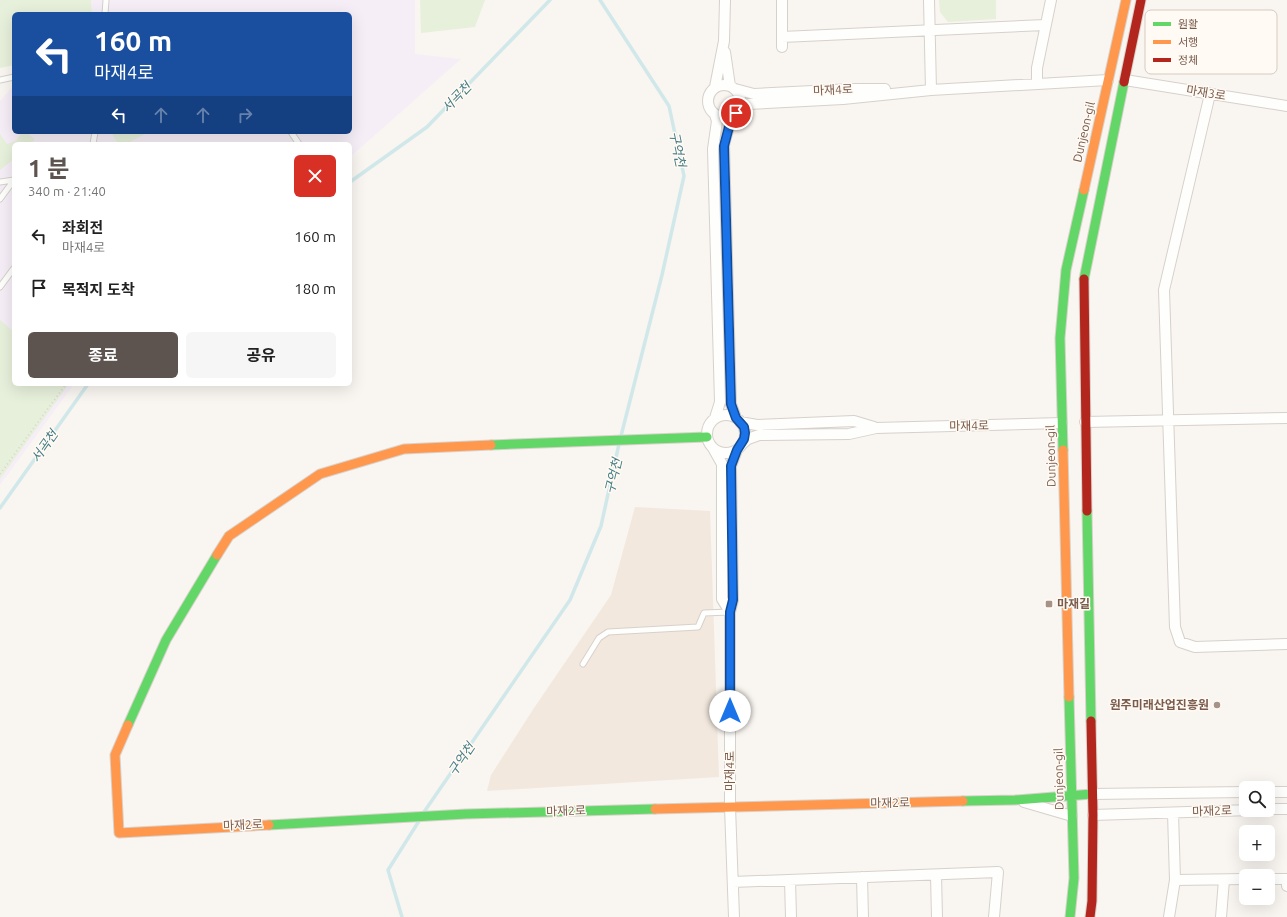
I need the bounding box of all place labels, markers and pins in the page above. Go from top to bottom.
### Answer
pin [719,96,753,130]
place label: 마재길 [1057,597,1090,610]
marker: 마재길 [1044,599,1054,609]
place label: 원주미래산업진흥원 [1110,698,1209,711]
marker: 원주미래산업진흥원 [1212,700,1222,710]

